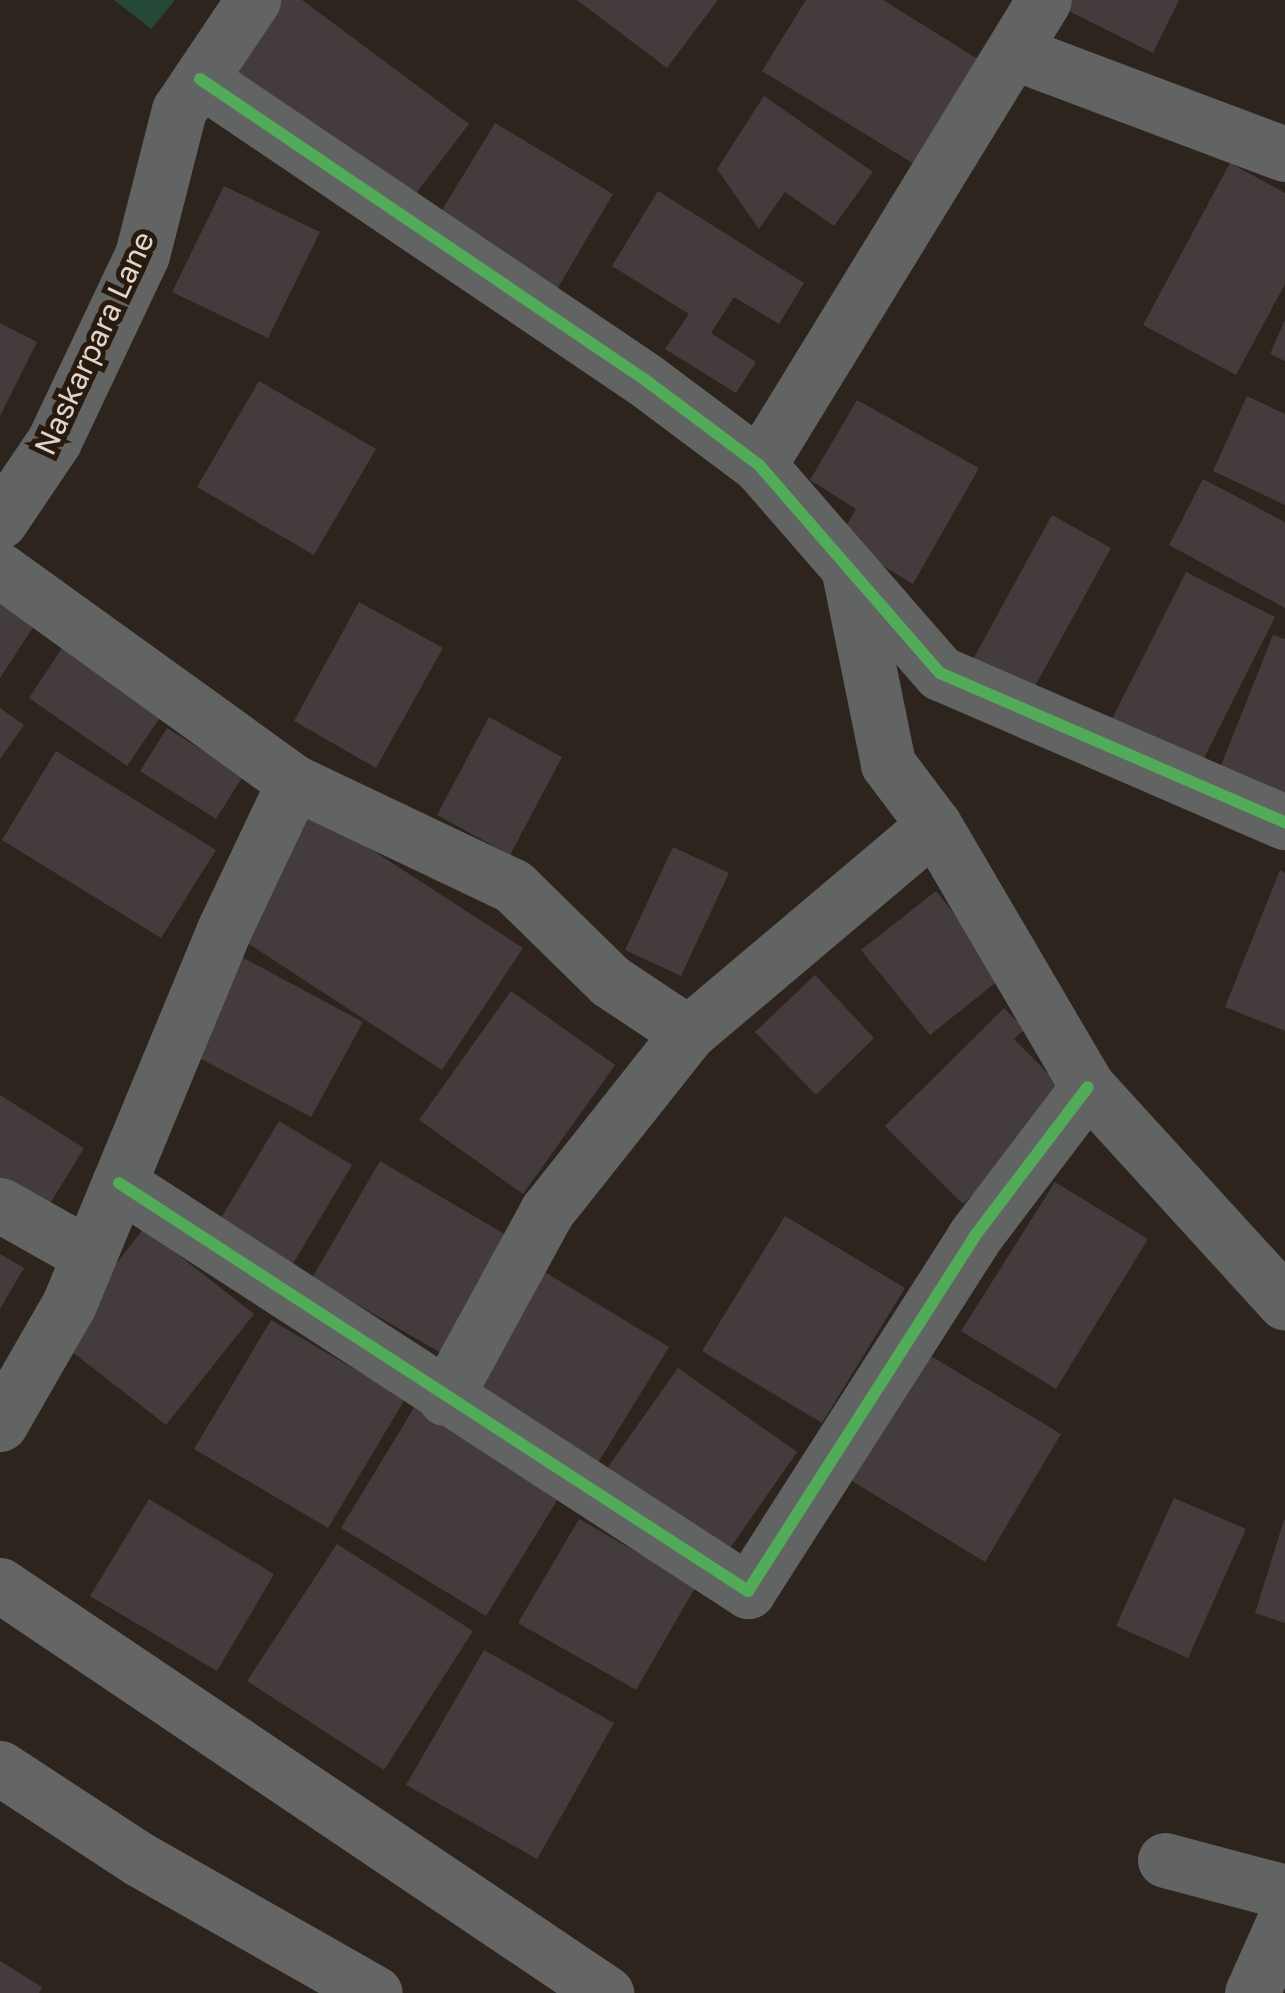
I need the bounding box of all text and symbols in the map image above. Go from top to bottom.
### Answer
street label: Naskarpara Lane [26,226,162,460]

